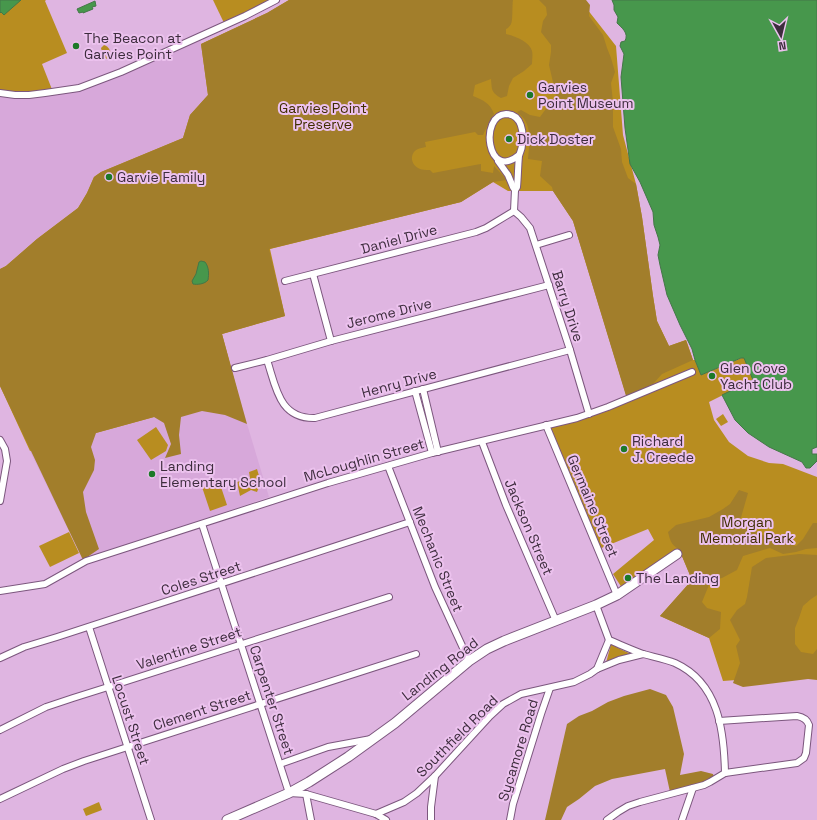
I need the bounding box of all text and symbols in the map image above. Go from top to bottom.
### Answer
north arrow [761,16,801,56]
place label: The Beacon at Garvies Point [84,29,181,63]
text: N [778,38,787,53]
marker: The Beacon at Garvies Point [71,41,81,51]
place label: Garvies Point Museum [538,78,634,112]
marker: Garvies Point Museum [525,90,535,100]
park label: Garvies Point Preserve [279,99,367,133]
place label: Dick Doster [517,130,594,148]
marker: Dick Doster [504,134,514,144]
place label: Garvie Family [117,168,205,186]
marker: Garvie Family [104,172,114,182]
street label: Daniel Drive [359,220,439,258]
street label: Barry Drive [548,268,588,344]
street label: Jerome Drive [344,294,434,332]
place label: Glen Cove Yacht Club [720,359,792,393]
street label: Henry Drive [359,364,439,402]
marker: Glen Cove Yacht Club [707,371,717,381]
place label: Richard J. Creede [632,432,694,466]
street label: McLoughlin Street [302,434,426,486]
marker: Richard J. Creede [619,444,629,454]
street label: Germaine Street [563,452,623,560]
place label: Landing Elementary School [160,457,286,491]
marker: Landing Elementary School [147,469,157,479]
street label: Jackson Street [501,476,557,578]
street label: Mechanic Street [409,504,467,614]
park label: Morgan Memorial Park [700,513,794,547]
street label: Coles Street [159,557,243,599]
place label: The Landing [636,569,719,587]
marker: The Landing [623,573,633,583]
street label: Valentine Street [134,623,244,673]
street label: Landing Road [398,634,482,704]
street label: Carpenter Street [246,643,298,757]
street label: Locust Street [108,673,154,767]
street label: Clement Street [151,686,253,734]
street label: Southfield Road [412,691,502,781]
street label: Sycamore Road [494,697,542,803]

